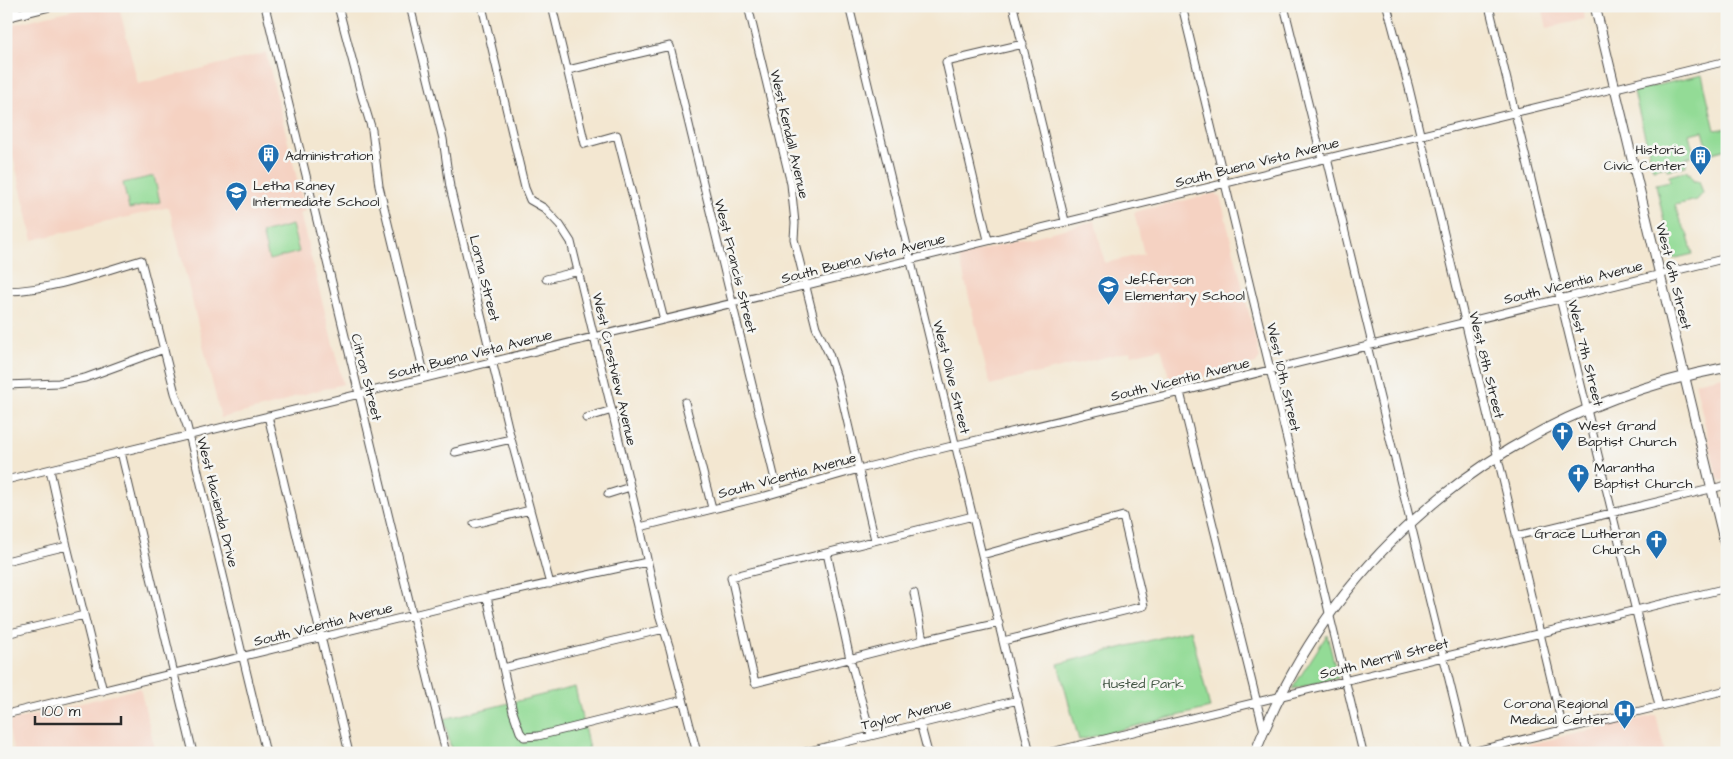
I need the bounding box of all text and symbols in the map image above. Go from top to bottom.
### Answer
street label: West Kendall Avenue [764,68,814,201]
street label: South Buena Vista Avenue [1173,133,1342,193]
place label: Historic Civic Center [1604,140,1685,176]
building icon: Administration [257,143,281,174]
building icon: Historic Civic Center [1689,145,1713,176]
place label: Administration [285,146,373,166]
place label: Letha Raney Intermediate School [253,176,380,212]
school or university icon: Letha Raney Intermediate School [225,181,249,212]
street label: West Francis Street [709,197,761,336]
street label: West 6th Street [1650,221,1696,332]
street label: South Buena Vista Avenue [779,229,948,289]
street label: Lorna Street [464,233,504,324]
street label: South Vicentia Avenue [1502,256,1645,310]
place label: Jefferson Elementary School [1125,270,1245,306]
school or university icon: Jefferson Elementary School [1097,275,1121,306]
street label: West Crestview Avenue [587,291,641,448]
street label: West 7th Street [1562,298,1608,409]
street label: West 8th Street [1463,310,1509,421]
street label: West Olive Street [927,318,975,436]
street label: West 10th Street [1261,321,1305,434]
street label: South Buena Vista Avenue [386,325,555,385]
street label: Citron Street [346,332,387,423]
street label: South Vicentia Avenue [1109,353,1252,407]
place label: West Grand Baptist Church [1578,416,1676,452]
church icon: West Grand Baptist Church [1550,421,1574,452]
street label: West Hacienda Drive [191,435,243,570]
street label: South Vicentia Avenue [716,448,859,504]
place label: Marantha Baptist Church [1594,458,1692,494]
church icon: Marantha Baptist Church [1566,463,1590,494]
place label: Grace Lutheran Church [1535,524,1640,560]
church icon: Grace Lutheran Church [1644,529,1668,560]
street label: South Vicentia Avenue [252,598,395,652]
street label: South Merrill Street [1318,633,1451,685]
park label: Husted Park [1102,674,1184,694]
scale bar [35,694,121,726]
street label: Taylor Avenue [859,694,954,736]
place label: Corona Regional Medical Center [1504,694,1608,730]
hospital icon: Corona Regional Medical Center [1612,699,1636,730]
text: 100 m [42,701,81,722]

